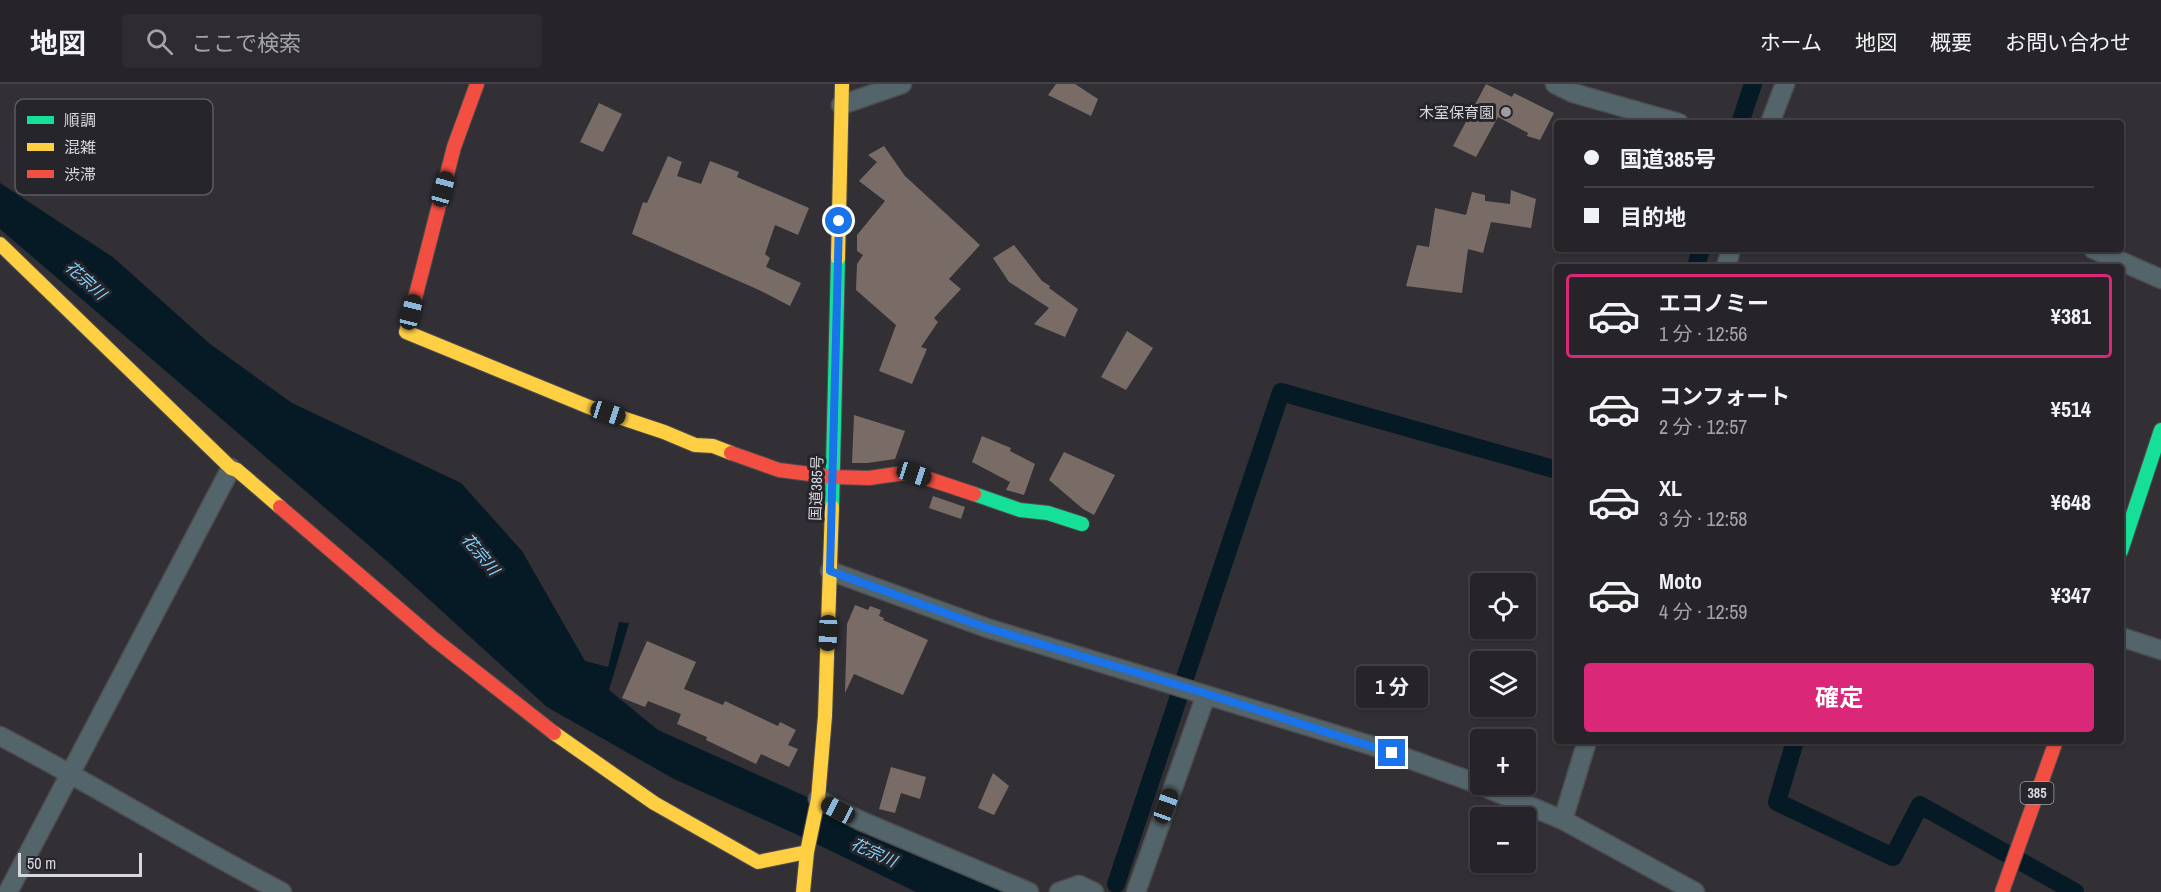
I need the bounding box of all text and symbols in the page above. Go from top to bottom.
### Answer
search box [122,14,542,68]
text: 地図 [30,24,86,62]
icon: search [143,25,176,58]
text: ここで検索 [191,28,301,58]
text: ホーム [1760,28,1822,57]
text: 地図 [1855,28,1897,57]
text: 概要 [1930,28,1972,57]
text: お問い合わせ [2005,28,2131,57]
legend [15,99,213,195]
place label: 木室保育園 [1419,102,1494,123]
marker: 木室保育園 [1499,105,1513,119]
text: 順調 [64,109,96,131]
text: 混雑 [64,136,96,158]
text: 国道385号 [1620,144,1716,174]
text: 渋滞 [64,163,96,185]
car [430,169,456,209]
text: 目的地 [1620,202,1686,232]
route start [825,207,852,234]
water label: 花宗川 [61,256,113,306]
text: エコノミー [1659,288,1769,318]
icon: car [1587,289,1641,343]
car [398,292,424,332]
text: ¥381 [2051,301,2091,331]
text: 1 分 · 12:56 [1659,320,1747,347]
text: コンフォート [1659,381,1790,411]
icon: car [1587,382,1641,436]
text: ¥514 [2051,394,2091,424]
car [588,399,628,427]
text: 2 分 · 12:57 [1659,413,1747,440]
street label: 国道385号 [804,455,828,521]
car [894,460,934,488]
text: XL [1659,473,1682,503]
icon: car [1587,475,1641,529]
text: ¥648 [2051,487,2091,517]
text: 3 分 · 12:58 [1659,505,1747,532]
water label: 花宗川 [457,529,506,581]
text: Moto [1659,566,1702,596]
icon: car [1587,568,1641,622]
map controls [1470,573,1536,873]
button: locate [1470,573,1536,639]
text: ¥347 [2051,580,2091,610]
text: 4 分 · 12:59 [1659,598,1747,625]
car [818,615,838,651]
button: layers [1470,651,1536,717]
button: 確定 [1584,663,2094,732]
callout: 1 分 [1356,666,1428,708]
text: 1 分 [1375,673,1409,700]
button: + [1470,729,1536,795]
route end [1378,739,1405,766]
road number: 385 [2020,782,2054,804]
car [1151,786,1181,826]
car [818,794,858,826]
button: − [1470,807,1536,873]
water label: 花宗川 [848,832,902,873]
scale bar [18,850,142,878]
text: 50 m [27,852,56,874]

